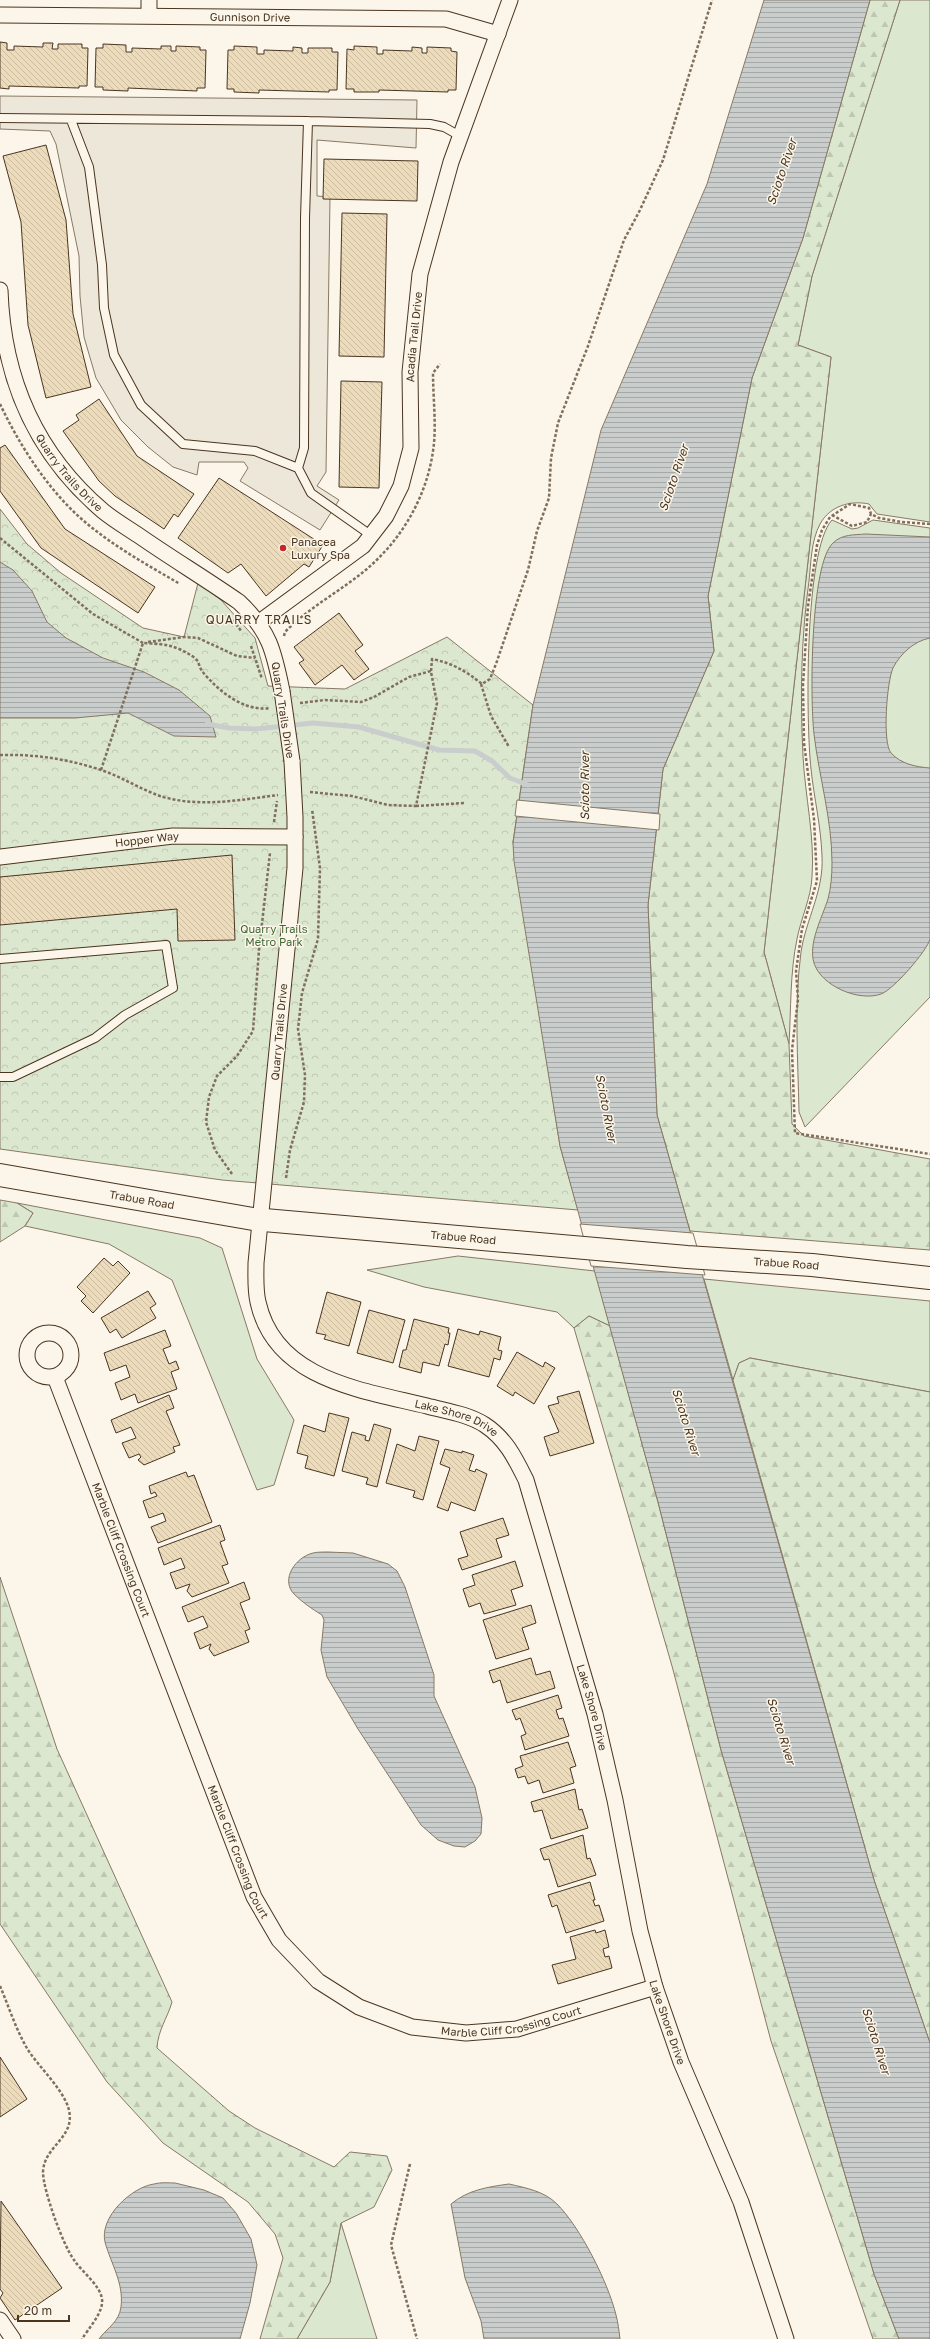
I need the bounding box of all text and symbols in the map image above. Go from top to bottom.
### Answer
street label: Gunnison Drive [210,10,290,24]
water label: Scioto River [763,135,801,207]
street label: Acadia Trail Drive [403,291,424,382]
street label: Quarry Trails Drive [34,431,105,514]
water label: Scioto River [655,441,693,513]
place label: Panacea Luxury Spa [291,535,350,561]
marker: Panacea Luxury Spa [278,543,288,553]
district label: QUARRY TRAILS [206,612,312,627]
street label: Quarry Trails Drive [269,661,298,759]
water label: Scioto River [577,749,592,821]
street label: Hopper Way [114,829,179,849]
park label: Quarry Trails Metro Park [240,922,308,948]
street label: Quarry Trails Drive [268,983,289,1081]
water label: Scioto River [593,1073,621,1146]
street label: Trabue Road [108,1187,175,1211]
street label: Trabue Road [430,1228,497,1246]
street label: Trabue Road [753,1254,820,1272]
water label: Scioto River [669,1387,704,1459]
street label: Lake Shore Drive [413,1396,501,1439]
street label: Marble Cliff Crossing Court [90,1480,153,1619]
street label: Lake Shore Drive [575,1663,610,1752]
water label: Scioto River [764,1696,799,1768]
street label: Marble Cliff Crossing Court [206,1783,272,1921]
street label: Lake Shore Drive [647,1978,688,2066]
street label: Marble Cliff Crossing Court [440,2003,583,2039]
water label: Scioto River [859,2006,894,2078]
scale bar [18,2297,69,2323]
text: 20 m [24,2303,52,2318]

